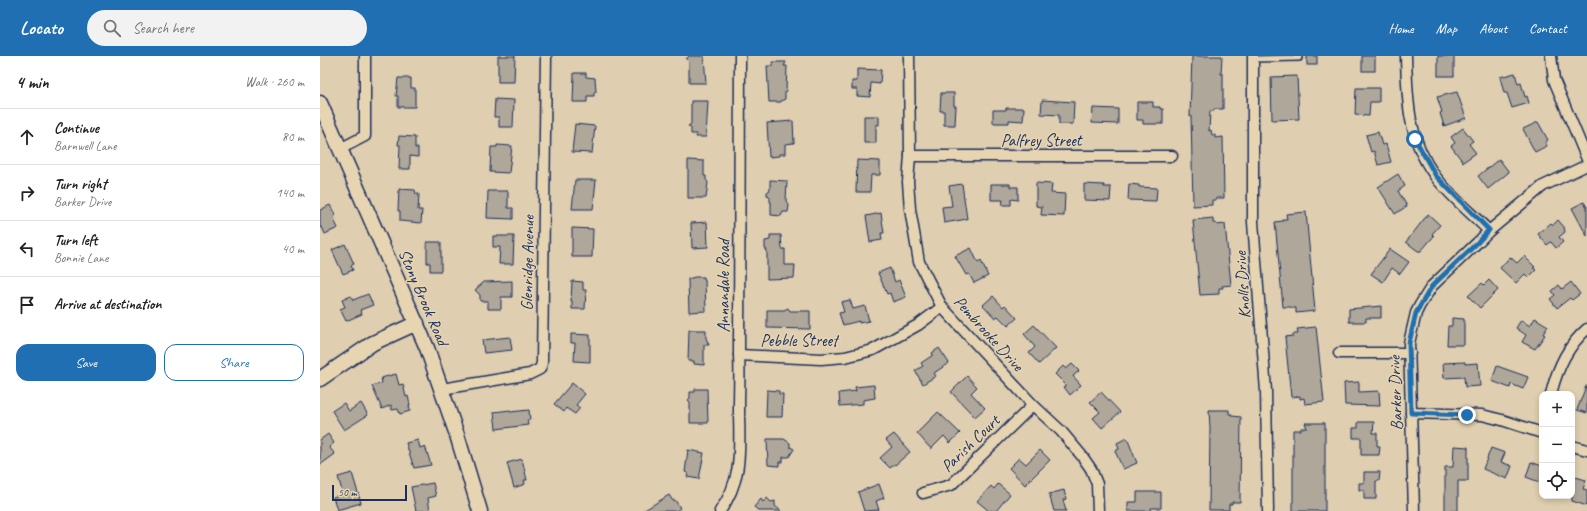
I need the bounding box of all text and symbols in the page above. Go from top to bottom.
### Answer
search box [87,10,367,46]
text: Locato [20,16,63,40]
icon: search [101,17,123,39]
text: Search here [133,19,194,38]
text: Home [1388,20,1414,37]
text: Map [1436,20,1457,37]
text: About [1479,20,1507,37]
text: Contact [1529,20,1567,37]
text: 4 min [16,72,49,93]
text: Walk · 260 m [245,74,304,90]
text: Continue [54,119,99,138]
icon: ahead [16,126,38,148]
text: 80 m [282,129,304,145]
street label: Palfrey Street [1001,130,1084,151]
route start [1406,130,1424,148]
text: Barnwell Lane [54,138,116,154]
text: Turn right [54,175,107,194]
icon: right [16,182,38,204]
text: 140 m [276,185,304,201]
text: Barker Drive [54,194,111,210]
street label: Glenridge Avenue [516,214,539,311]
text: Turn left [54,231,97,250]
street label: Annandale Road [713,237,734,333]
icon: left [16,238,38,260]
text: 40 m [282,241,304,257]
street label: Stony Brook Road [394,246,454,351]
street label: Knolls Drive [1230,249,1255,319]
text: Bonnie Lane [54,250,108,266]
street label: Pembrooke Drive [949,291,1029,377]
icon: arrive [16,294,38,316]
text: Arrive at destination [54,295,161,314]
street label: Pebble Street [760,330,840,351]
button: Save [16,344,156,381]
button: Share [164,344,304,381]
street label: Barker Drive [1384,354,1407,431]
map controls [1539,391,1575,499]
button: + [1539,391,1575,427]
route end [1458,406,1476,424]
street label: Parish Court [937,409,1006,476]
button: − [1539,427,1575,463]
button: locate [1539,463,1575,499]
scale bar [332,483,407,502]
text: 50 m [338,485,357,499]

